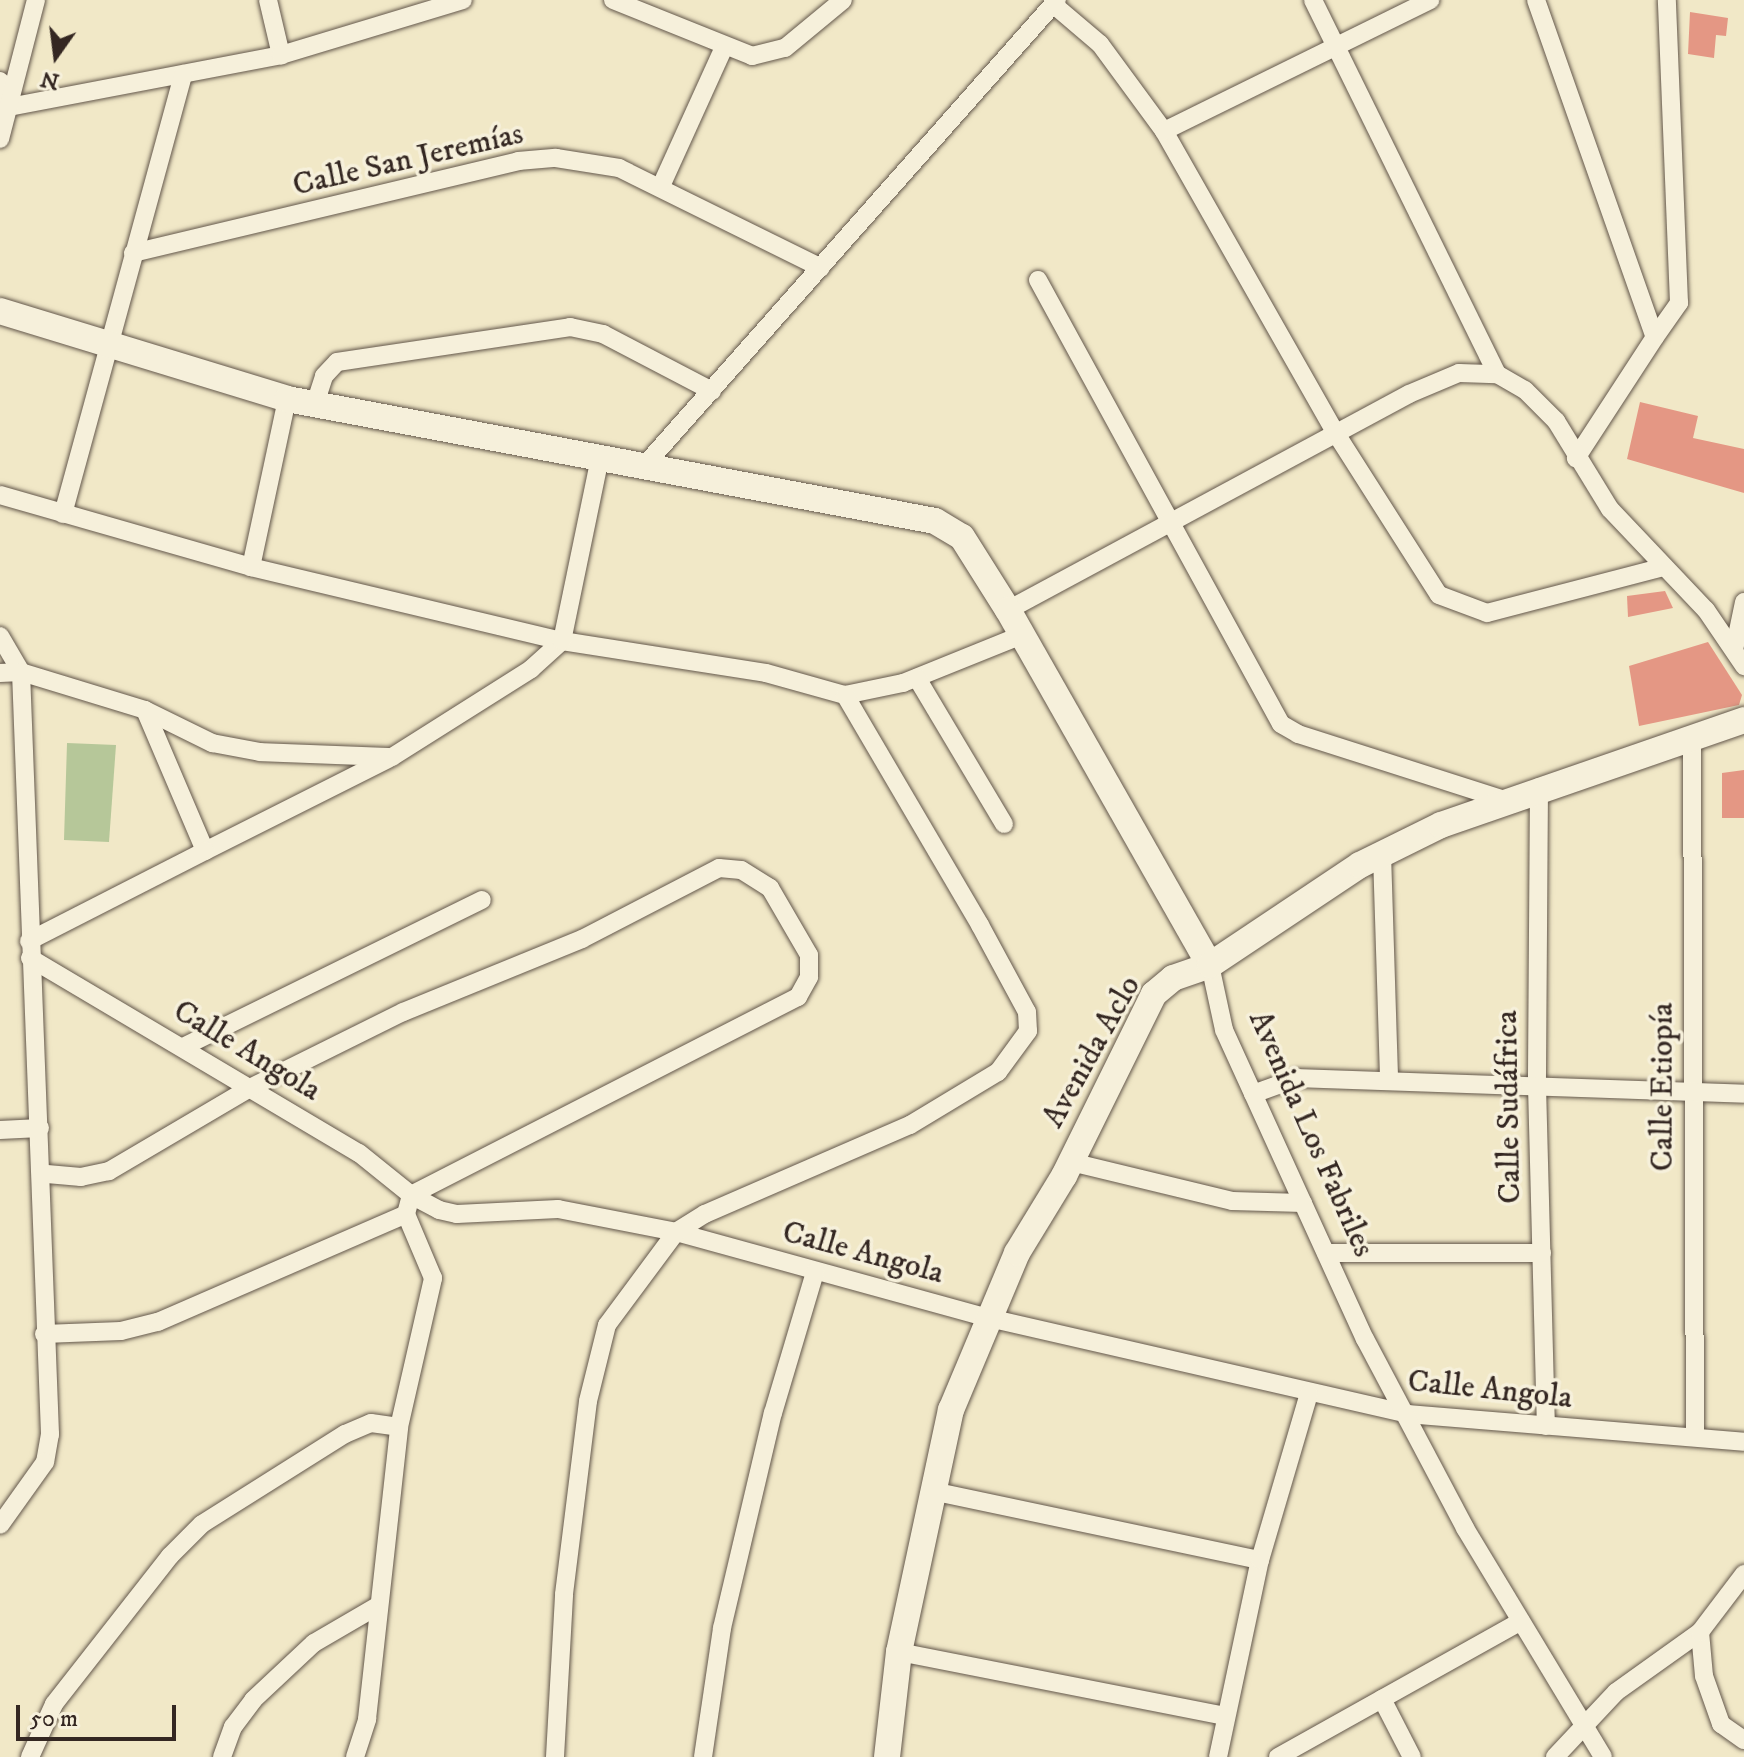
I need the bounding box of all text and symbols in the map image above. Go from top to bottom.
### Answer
north arrow [16,16,96,96]
text: N [38,64,62,95]
street label: Calle San Jeremías [289,115,527,205]
street label: Avenida Aclo [1035,969,1149,1135]
street label: Calle Angola [166,992,328,1110]
street label: Calle Etiopía [1644,1003,1682,1171]
street label: Avenida Los Fabriles [1240,1005,1382,1263]
street label: Calle Sudáfrica [1488,1010,1530,1204]
street label: Calle Angola [778,1213,948,1293]
street label: Calle Angola [1406,1362,1574,1418]
scale bar [20,1689,180,1739]
text: 50 m [30,1704,78,1734]

